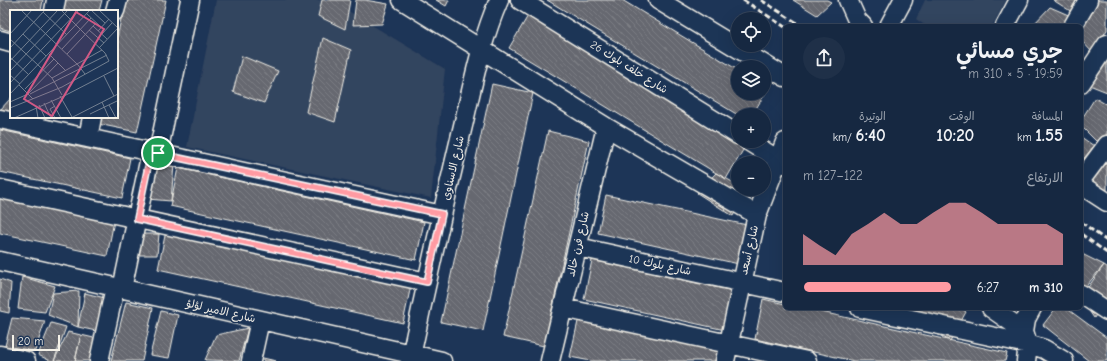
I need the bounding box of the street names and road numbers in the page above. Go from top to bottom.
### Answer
street label: شارع خلف بلوك 26 [587,38,670,98]
street label: شارع الاسناوى [439,134,469,202]
street label: شارع فرن خالد [564,210,594,278]
street label: شارع أسعد [737,224,763,277]
street label: شارع بلوك 10 [627,252,692,280]
street label: شارع الامير لؤلؤ [184,296,257,327]

